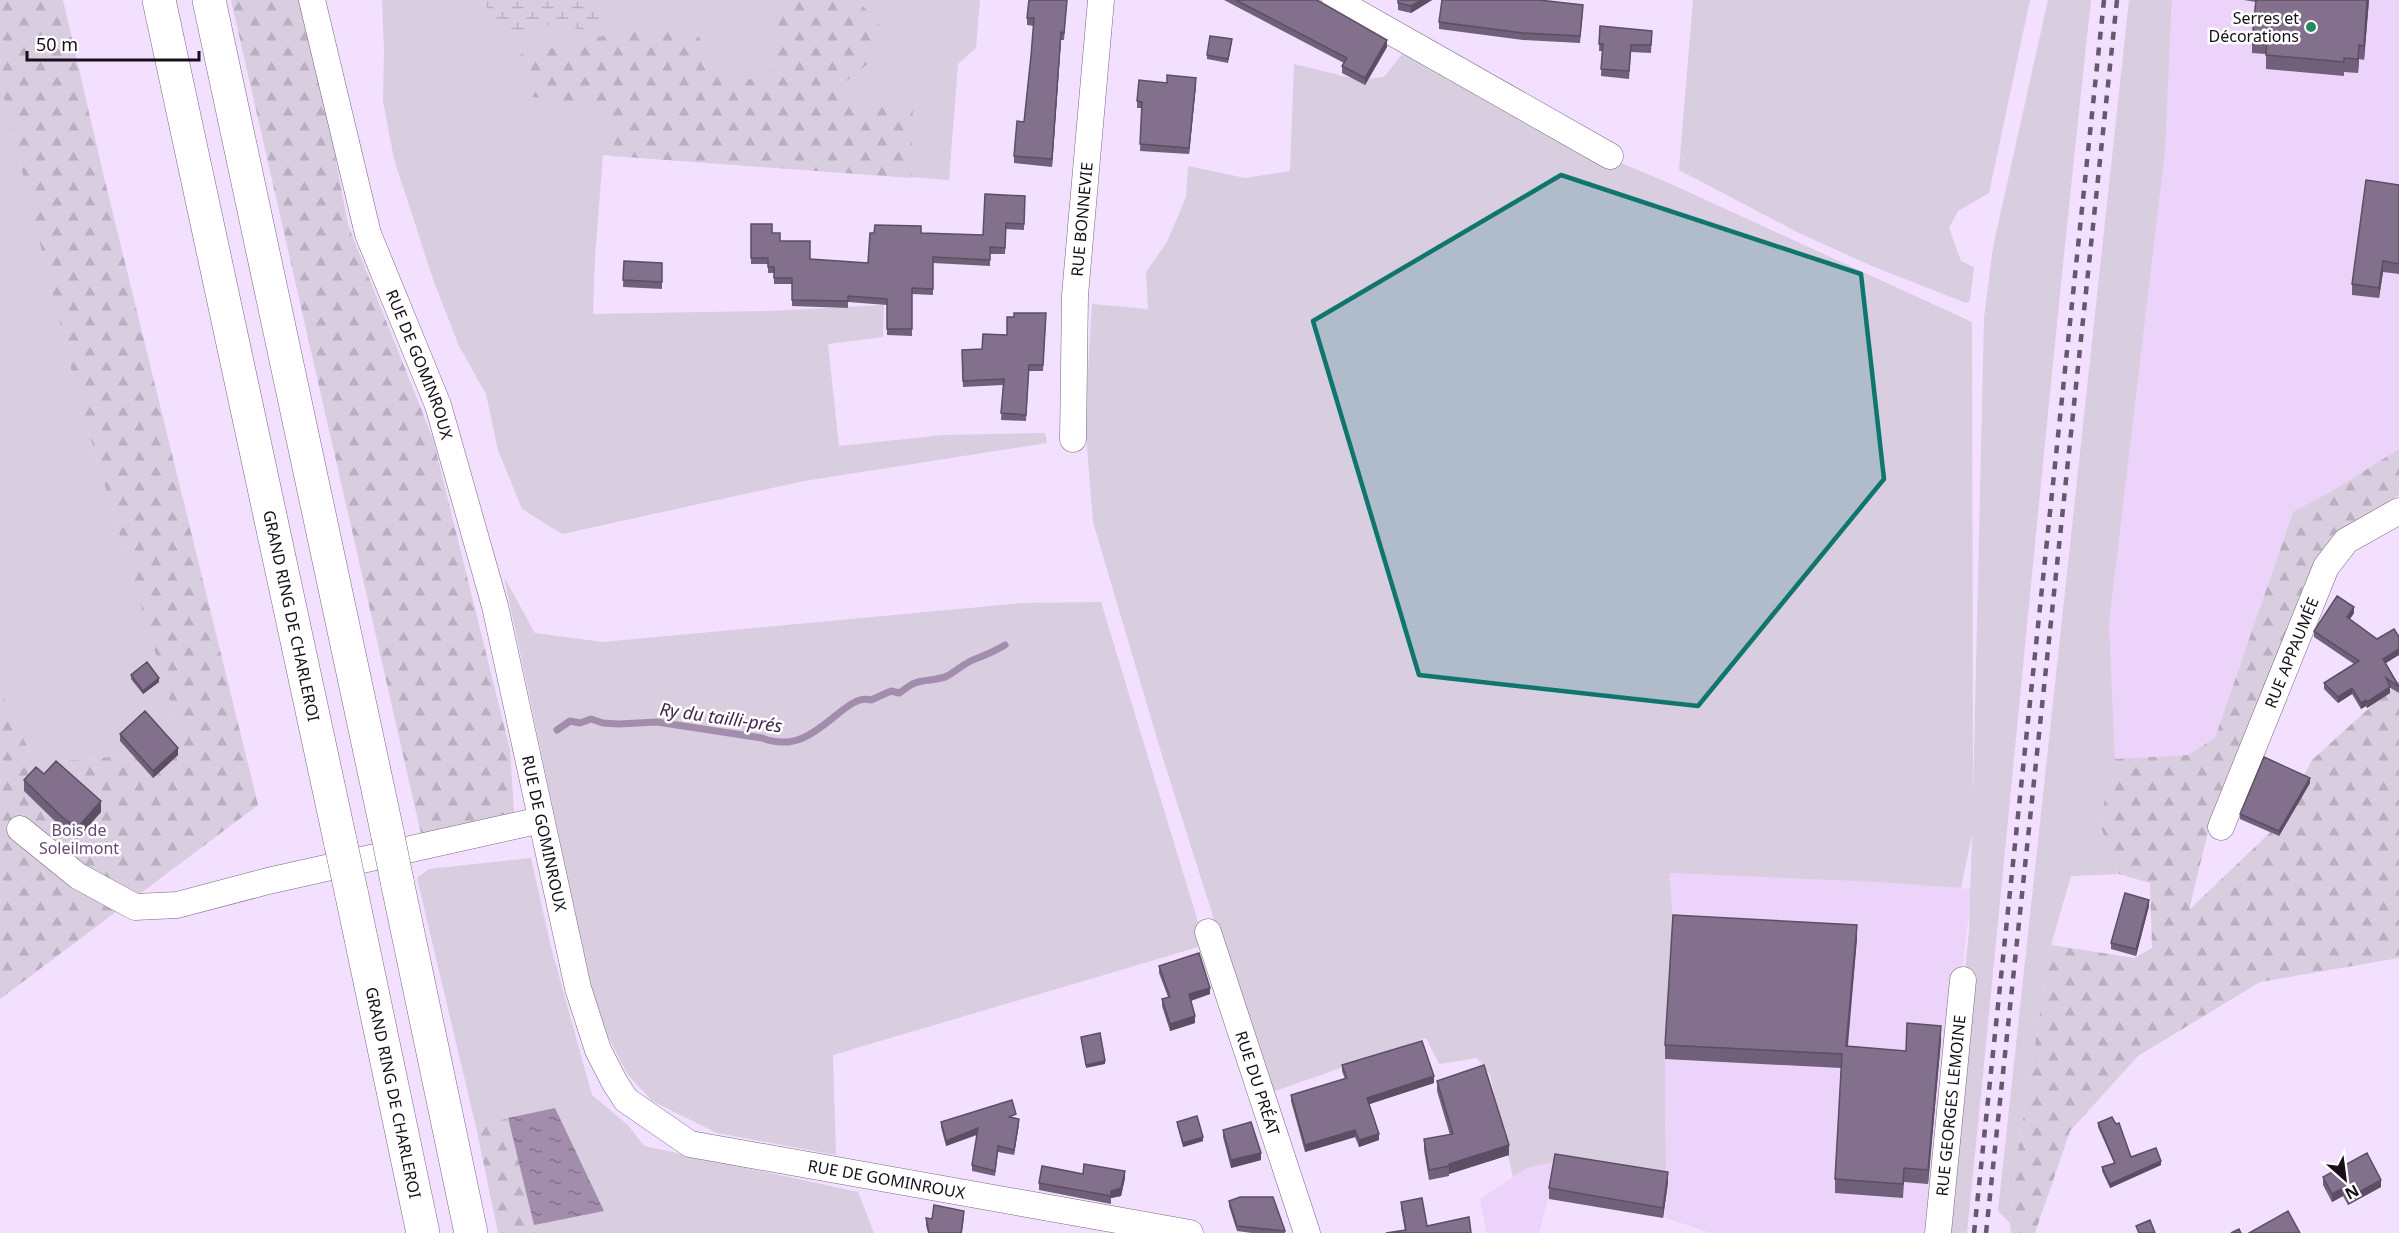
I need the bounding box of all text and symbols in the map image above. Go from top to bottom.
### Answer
place label: Serres et Décorations [2209,7,2299,47]
marker: Serres et Décorations [2304,20,2318,34]
scale bar [27,24,200,62]
text: 50 m [36,32,78,56]
street label: RUE BONNEVIE [1066,161,1098,277]
street label: RUE DE GOMINROUX [381,286,458,443]
street label: GRAND RING DE CHARLEROI [258,508,325,723]
street label: RUE APPAUMÉE [2259,594,2324,711]
water label: Ry du tailli-prés [658,697,784,737]
street label: RUE DE GOMINROUX [517,753,572,914]
park label: Bois de Soleilmont [39,819,119,859]
street label: GRAND RING DE CHARLEROI [360,985,426,1200]
street label: RUE GEORGES LEMOINE [1931,1014,1970,1197]
street label: RUE DU PRÉAT [1230,1028,1285,1138]
north arrow [2315,1149,2375,1209]
street label: RUE DE GOMINROUX [806,1154,967,1204]
text: N [2341,1179,2363,1205]

